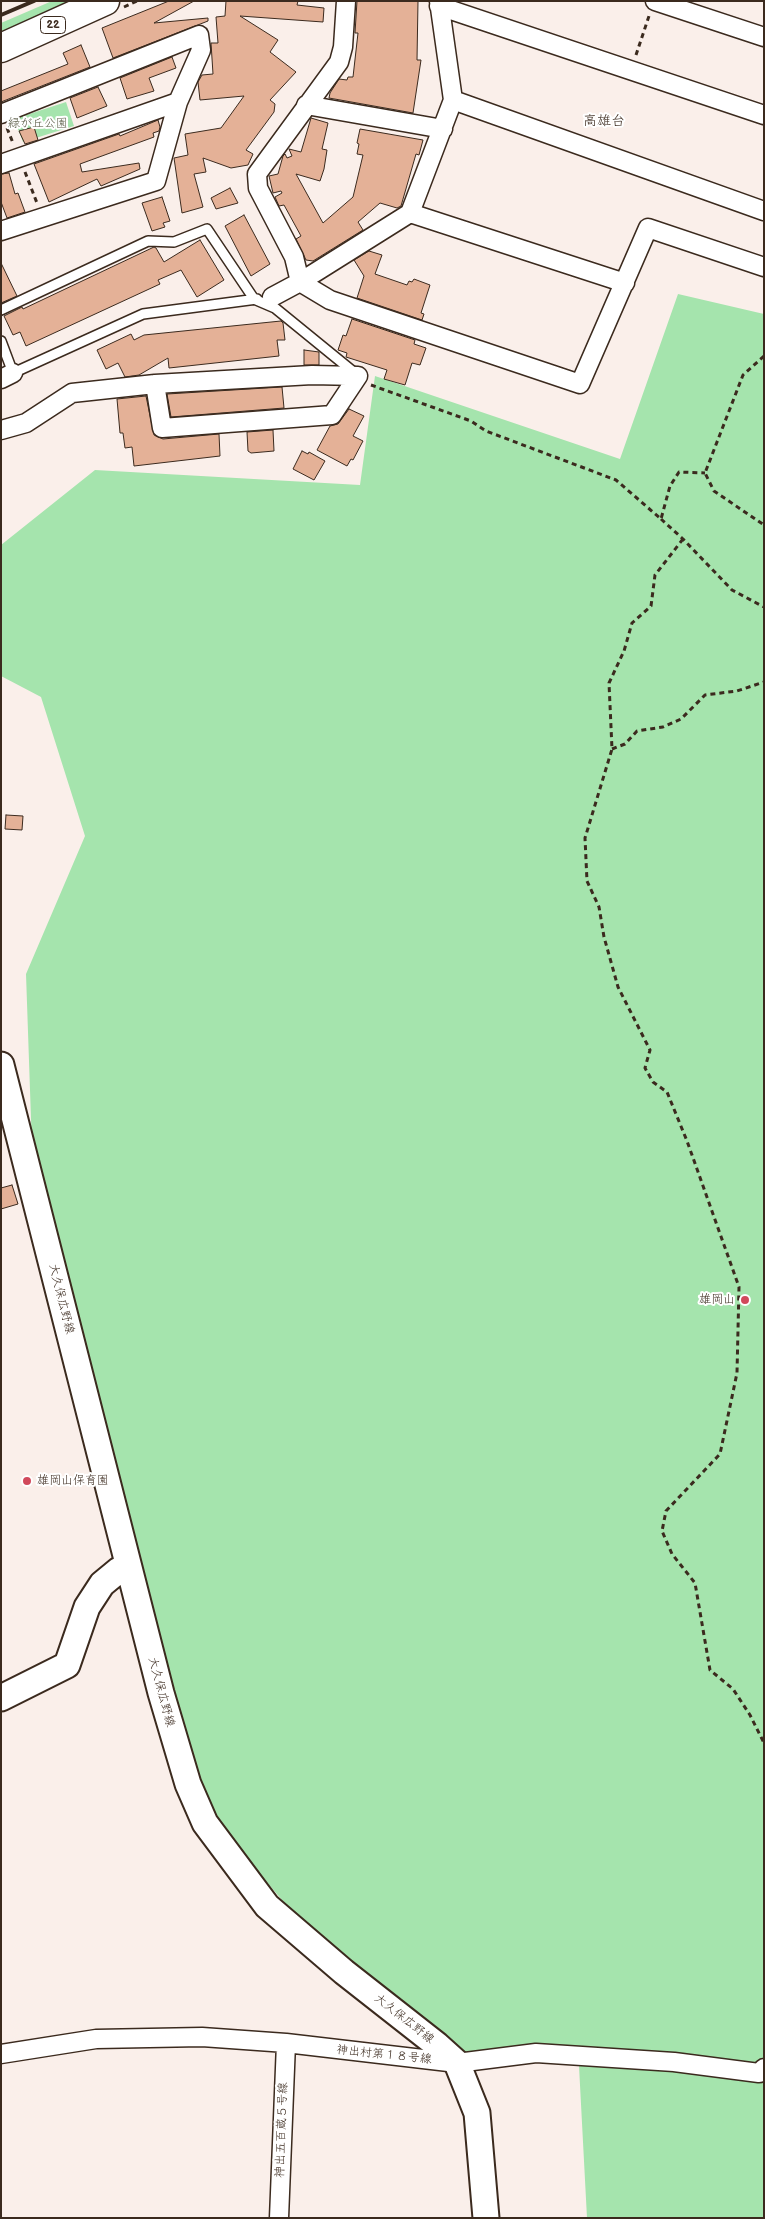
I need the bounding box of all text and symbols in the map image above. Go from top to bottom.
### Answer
road number: 22 [40,16,66,34]
district label: 高雄台 [583,113,625,129]
park label: 緑が丘公園 [8,117,68,131]
street label: 大久保広野線 [45,1262,77,1336]
place label: 雄岡山 [699,1293,735,1307]
marker: 雄岡山 [739,1294,751,1306]
place label: 雄岡山保育園 [37,1474,109,1488]
marker: 雄岡山保育園 [21,1475,33,1487]
street label: 大久保広野線 [145,1655,177,1729]
street label: 大久保広野線 [371,1991,437,2047]
street label: 神出村第１８号線 [336,2043,432,2067]
street label: 神出五百蔵５号線 [273,2082,291,2178]

